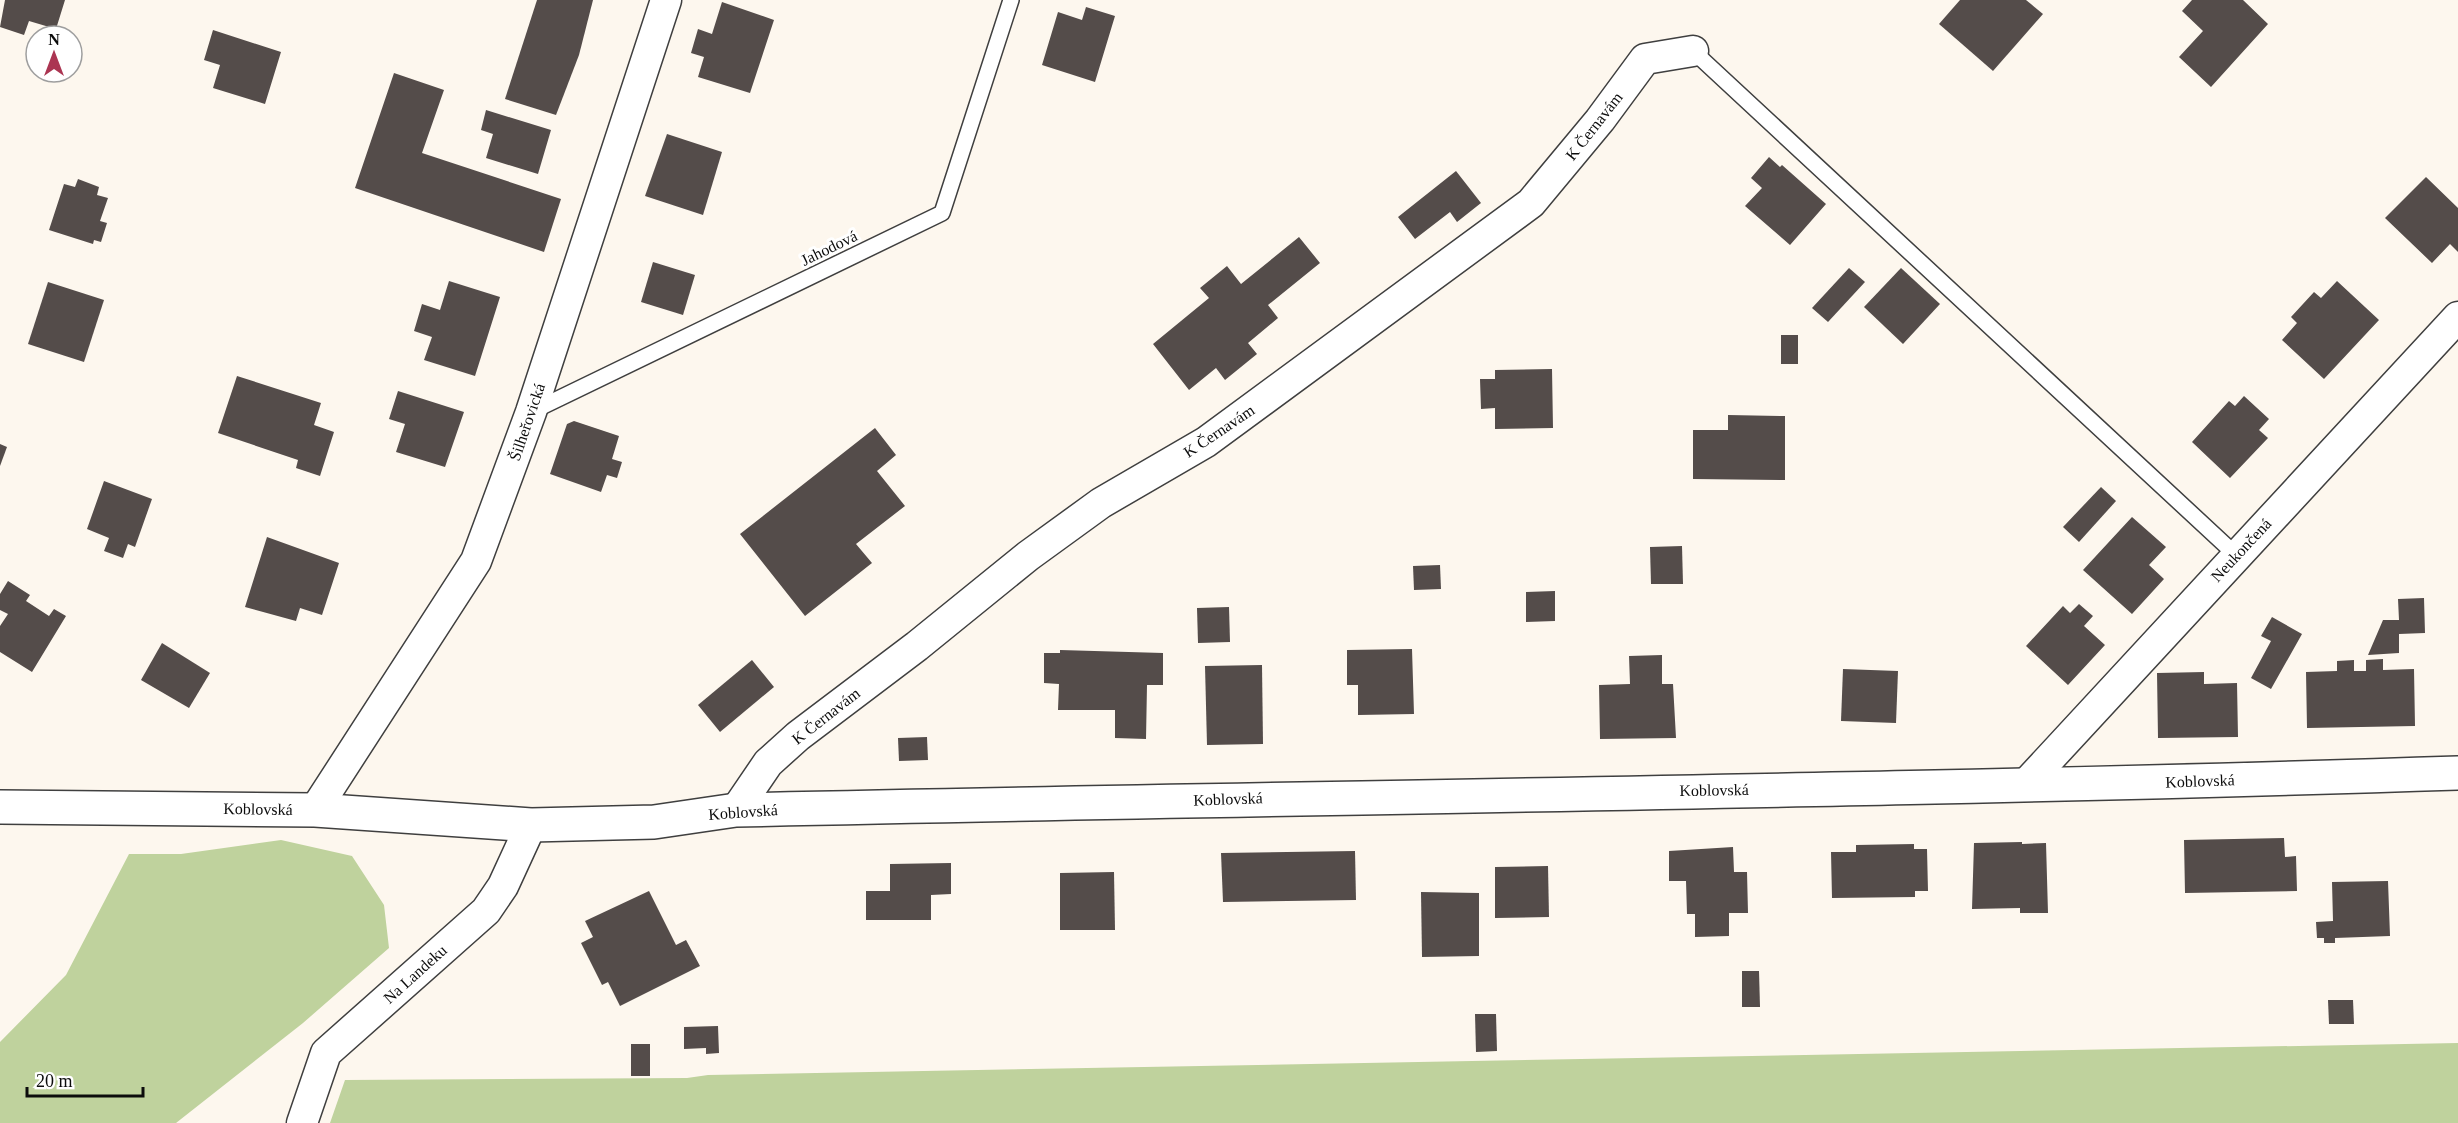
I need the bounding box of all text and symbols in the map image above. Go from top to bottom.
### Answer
north arrow [24,24,84,84]
text: N [48,31,60,48]
street label: K Černavám [1561,88,1626,163]
street label: Jahodová [798,227,860,269]
street label: Šilheřovická [505,381,548,463]
street label: K Černavám [1180,400,1258,461]
street label: Neukončená [2208,515,2274,585]
street label: K Černavám [788,683,864,748]
street label: Koblovská [2165,771,2235,791]
street label: Koblovská [1679,781,1749,799]
street label: Koblovská [1193,789,1263,809]
street label: Koblovská [223,800,293,818]
street label: Koblovská [708,801,778,823]
street label: Na Landeku [380,941,450,1007]
scale bar [27,1060,142,1098]
text: 20 m [36,1071,73,1091]

